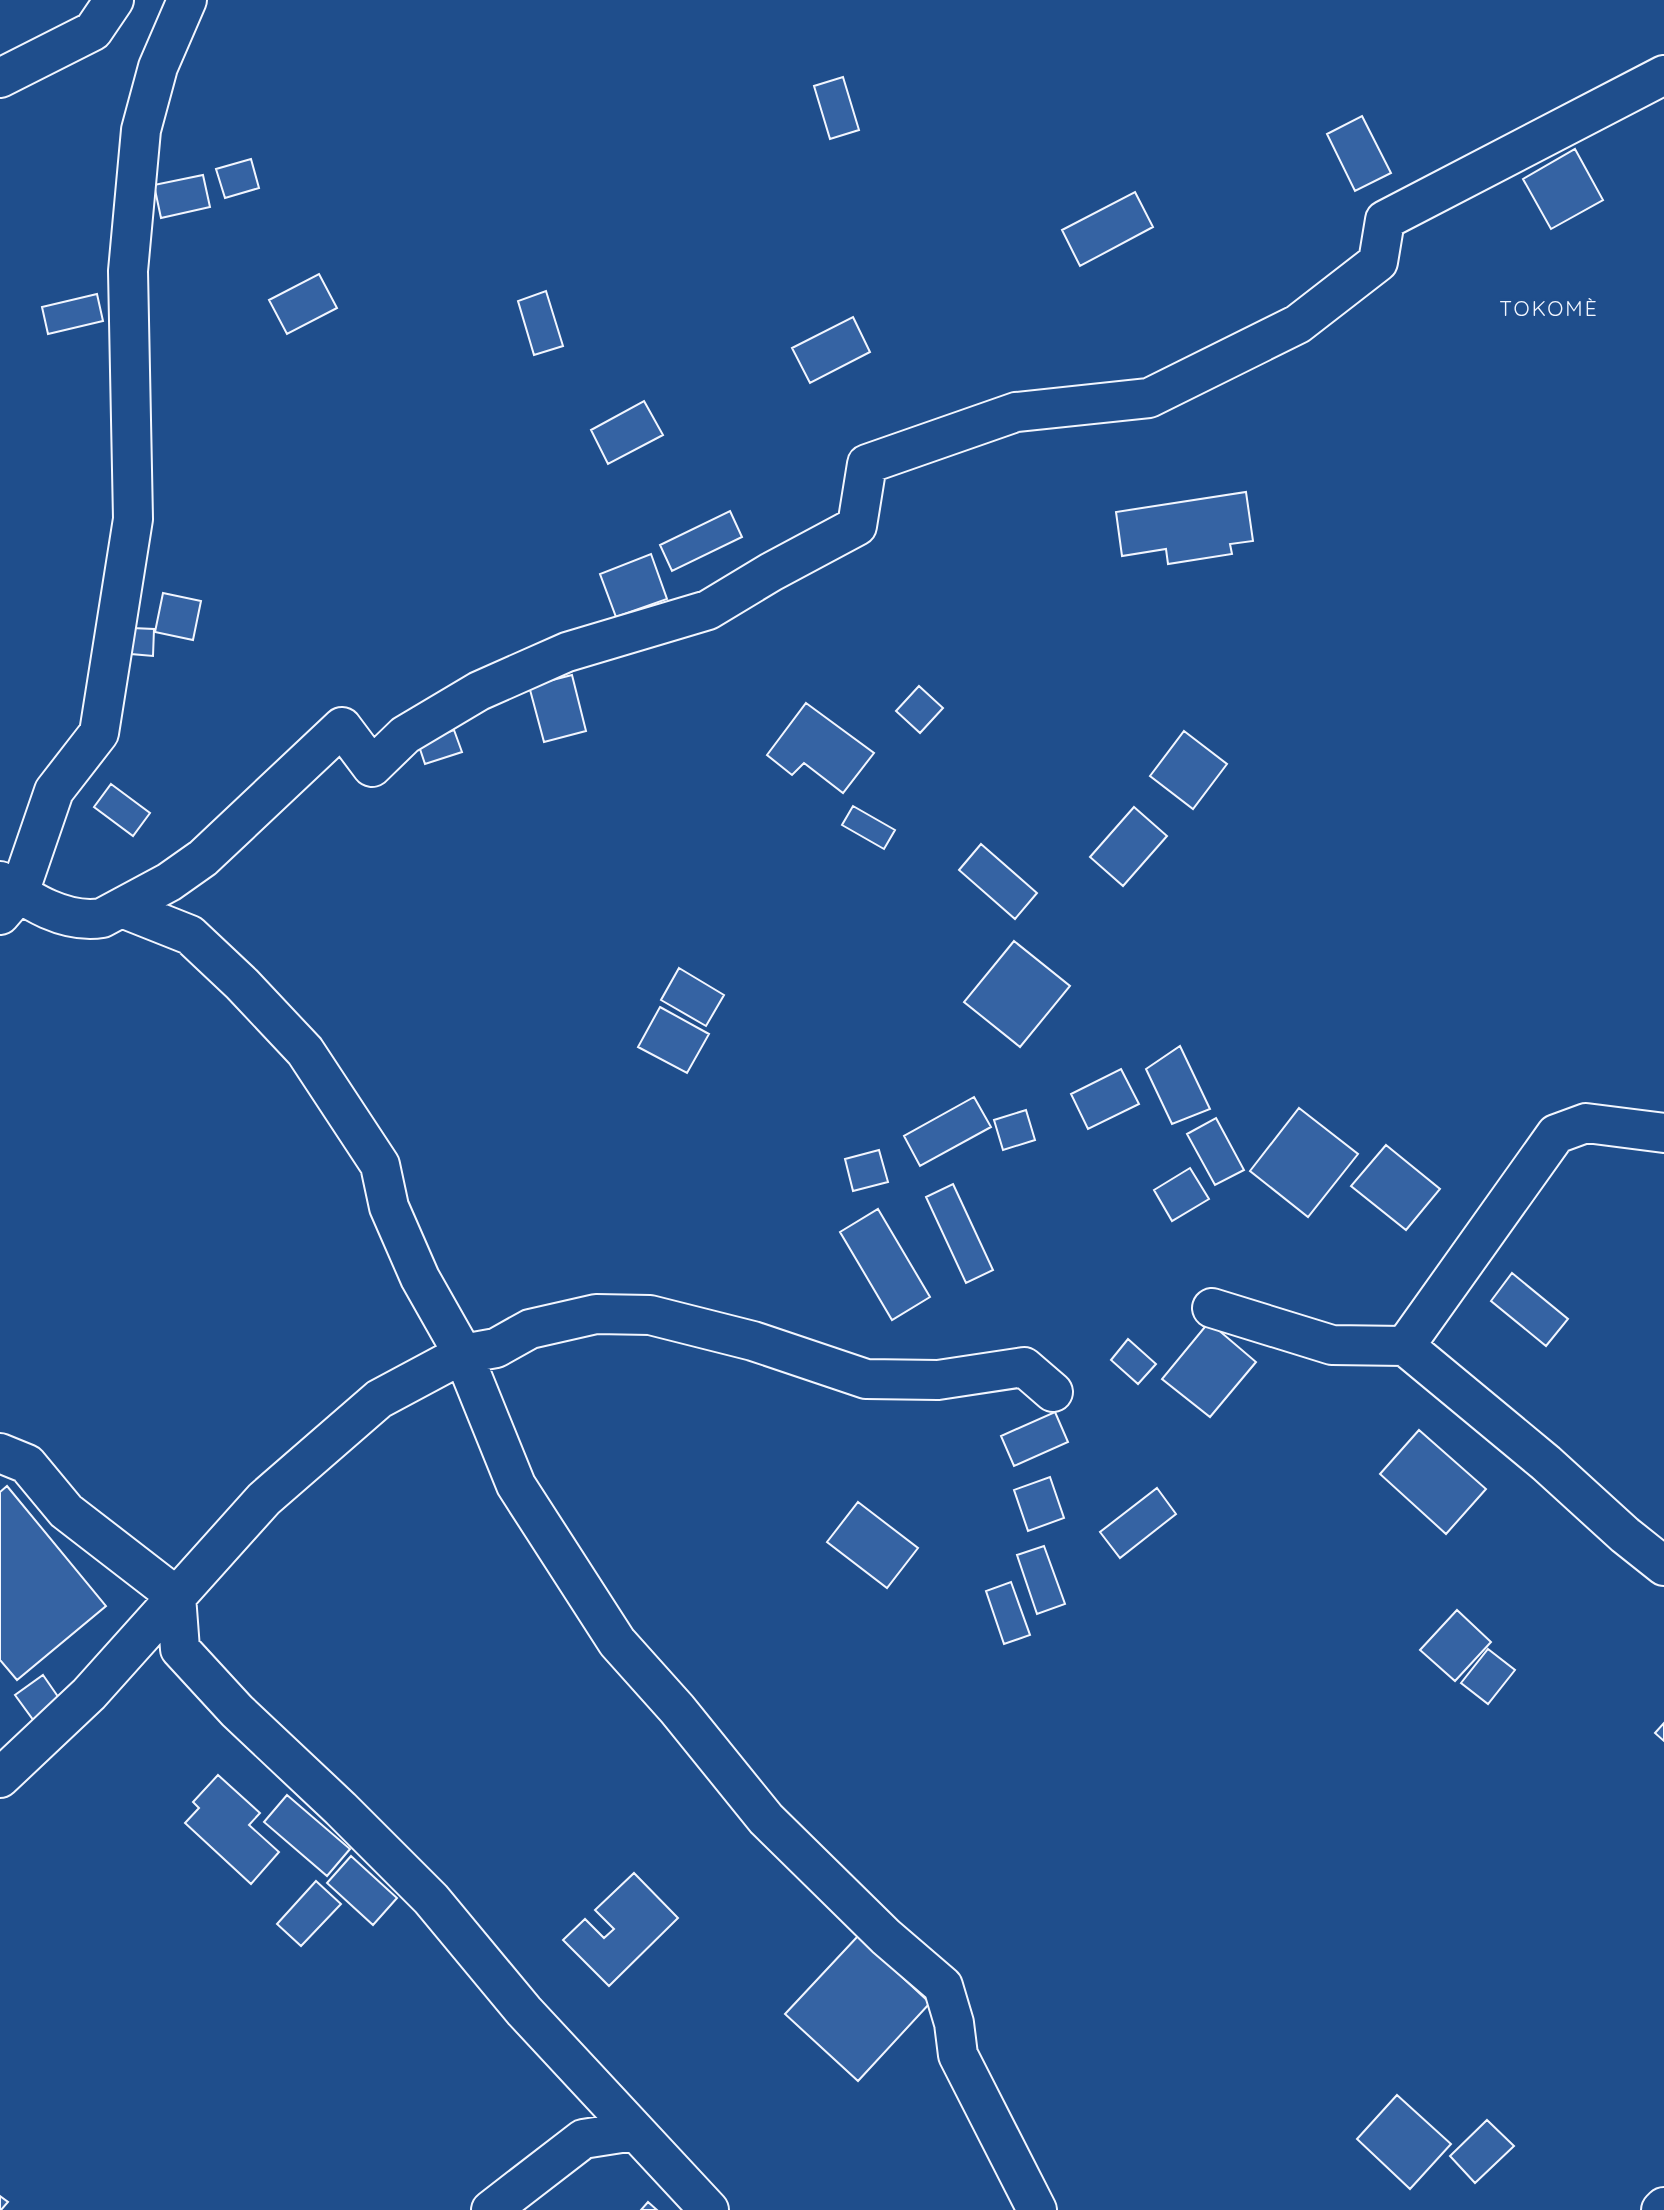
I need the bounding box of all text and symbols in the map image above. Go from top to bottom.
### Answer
district label: TOKOMÈ [1499,295,1599,321]

